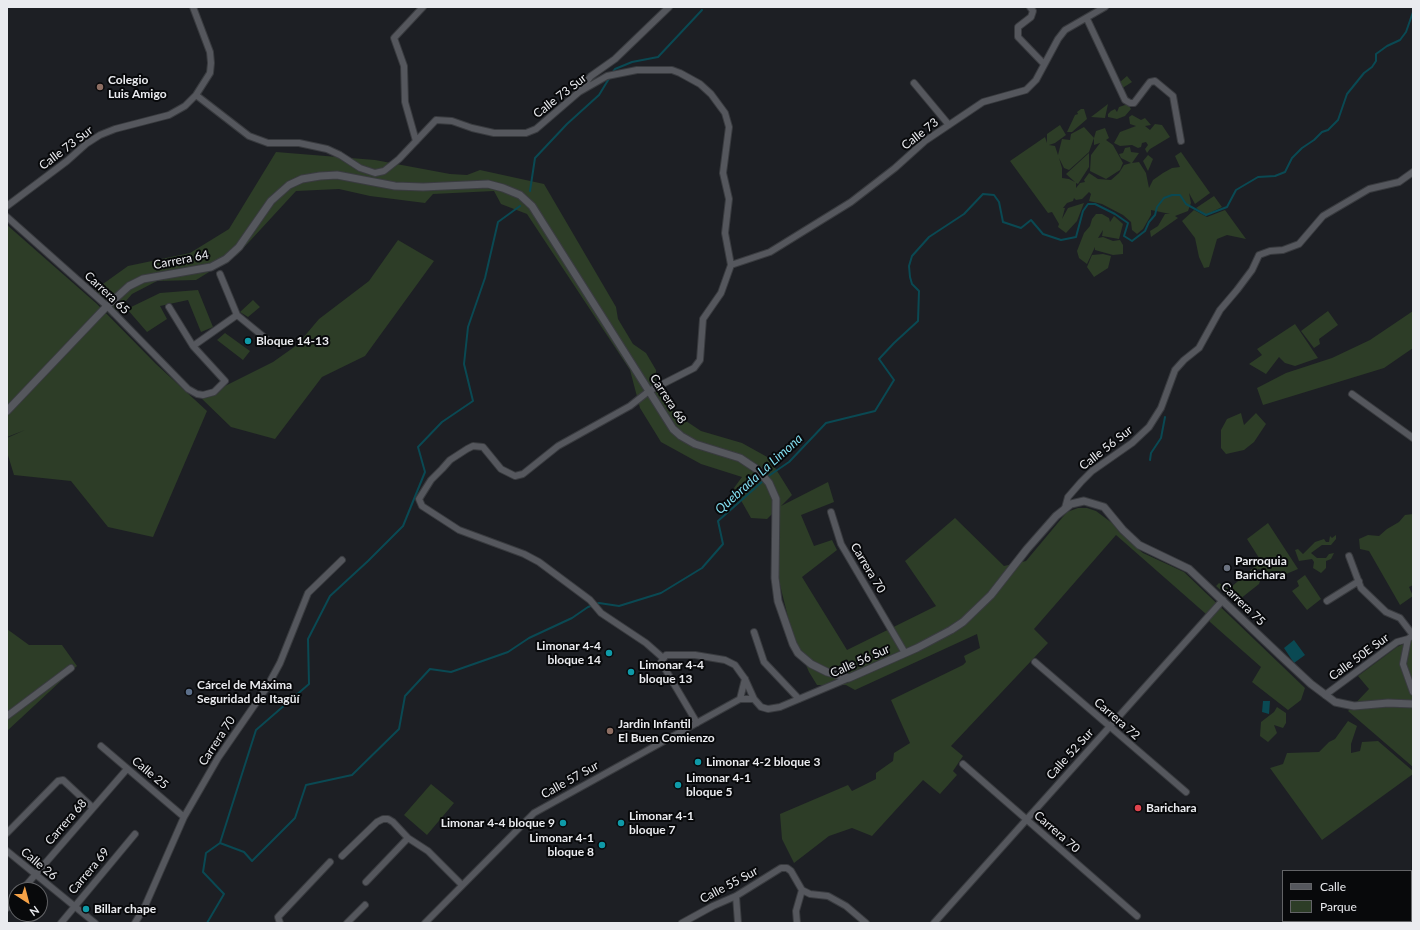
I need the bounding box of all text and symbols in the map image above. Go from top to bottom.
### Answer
street label: Calle 73 Sur [531,71,589,121]
place label: Colegio Luis Amigo [108,73,167,101]
marker: Colegio Luis Amigo [95,82,105,92]
street label: Calle 73 [899,115,941,153]
street label: Calle 73 Sur [36,123,96,173]
street label: Carrera 64 [152,248,210,272]
street label: Carrera 65 [82,269,132,317]
place label: Bloque 14-13 [256,334,329,348]
marker: Bloque 14-13 [243,336,253,346]
street label: Carrera 68 [647,372,689,426]
street label: Calle 56 Sur [1077,423,1135,473]
water label: Quebrada La Limona [712,431,806,517]
street label: Carrera 70 [847,540,889,596]
place label: Parroquia Barichara [1235,554,1287,582]
marker: Parroquia Barichara [1222,563,1232,573]
street label: Carrera 75 [1218,579,1268,629]
street label: Calle 50E Sur [1326,630,1392,684]
place label: Limonar 4-4 bloque 14 [536,639,601,667]
street label: Calle 56 Sur [828,642,892,680]
marker: Limonar 4-4 bloque 14 [604,648,614,658]
place label: Limonar 4-4 bloque 13 [639,658,704,686]
marker: Limonar 4-4 bloque 13 [626,667,636,677]
place label: Cárcel de Máxima Seguridad de Itagüí [197,678,299,706]
marker: Cárcel de Máxima Seguridad de Itagüí [184,687,194,697]
street label: Carrera 72 [1091,695,1143,743]
street label: Carrera 70 [196,714,238,768]
place label: Jardin Infantil El Buen Comienzo [618,717,715,745]
marker: Jardin Infantil El Buen Comienzo [605,726,615,736]
street label: Calle 52 Sur [1043,726,1097,782]
street label: Calle 25 [129,754,171,792]
place label: Limonar 4-2 bloque 3 [706,755,820,769]
marker: Limonar 4-2 bloque 3 [693,757,703,767]
street label: Calle 57 Sur [539,758,601,802]
place label: Limonar 4-1 bloque 5 [686,771,751,799]
marker: Limonar 4-1 bloque 5 [673,780,683,790]
street label: Carrera 68 [42,796,90,848]
place label: Barichara [1146,801,1197,815]
marker: Barichara [1133,803,1143,813]
street label: Carrera 70 [1031,808,1083,856]
place label: Limonar 4-1 bloque 7 [629,809,694,837]
place label: Limonar 4-4 bloque 9 [441,816,555,830]
marker: Limonar 4-4 bloque 9 [558,818,568,828]
marker: Limonar 4-1 bloque 7 [616,818,626,828]
place label: Limonar 4-1 bloque 8 [529,831,594,859]
marker: Limonar 4-1 bloque 8 [597,840,607,850]
street label: Calle 26 [18,845,60,883]
street label: Carrera 69 [65,845,113,897]
street label: Calle 55 Sur [698,864,760,906]
legend [1282,870,1412,922]
text: Calle [1320,879,1346,894]
north arrow [8,882,48,922]
text: Parque [1320,899,1357,914]
place label: Billar chape [94,902,156,916]
text: N [28,904,42,919]
marker: Billar chape [81,904,91,914]

